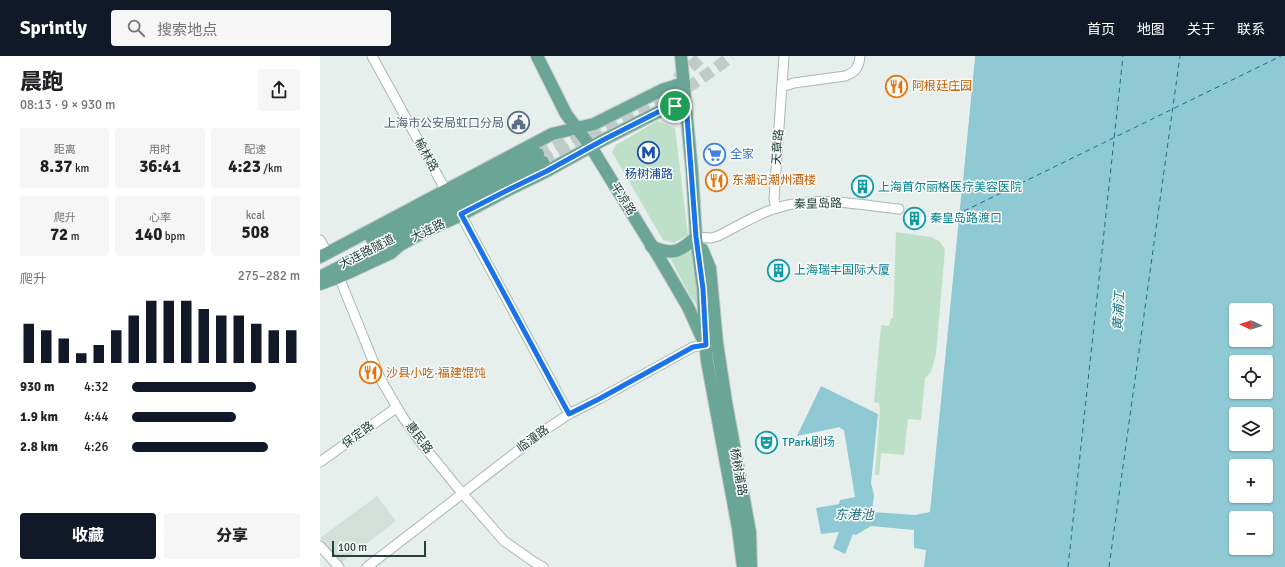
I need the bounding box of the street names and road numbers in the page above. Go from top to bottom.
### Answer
street label: 天章路 [769,129,787,165]
street label: 榆林路 [411,136,441,174]
street label: 平凉路 [607,180,639,218]
street label: 秦皇岛路 [794,196,842,212]
street label: 大连路 [409,216,447,246]
street label: 大连路隧道 [337,232,397,272]
street label: 保定路 [339,418,377,452]
street label: 惠民路 [402,419,436,457]
street label: 临潼路 [514,422,552,456]
street label: 杨树浦路 [726,447,750,497]

